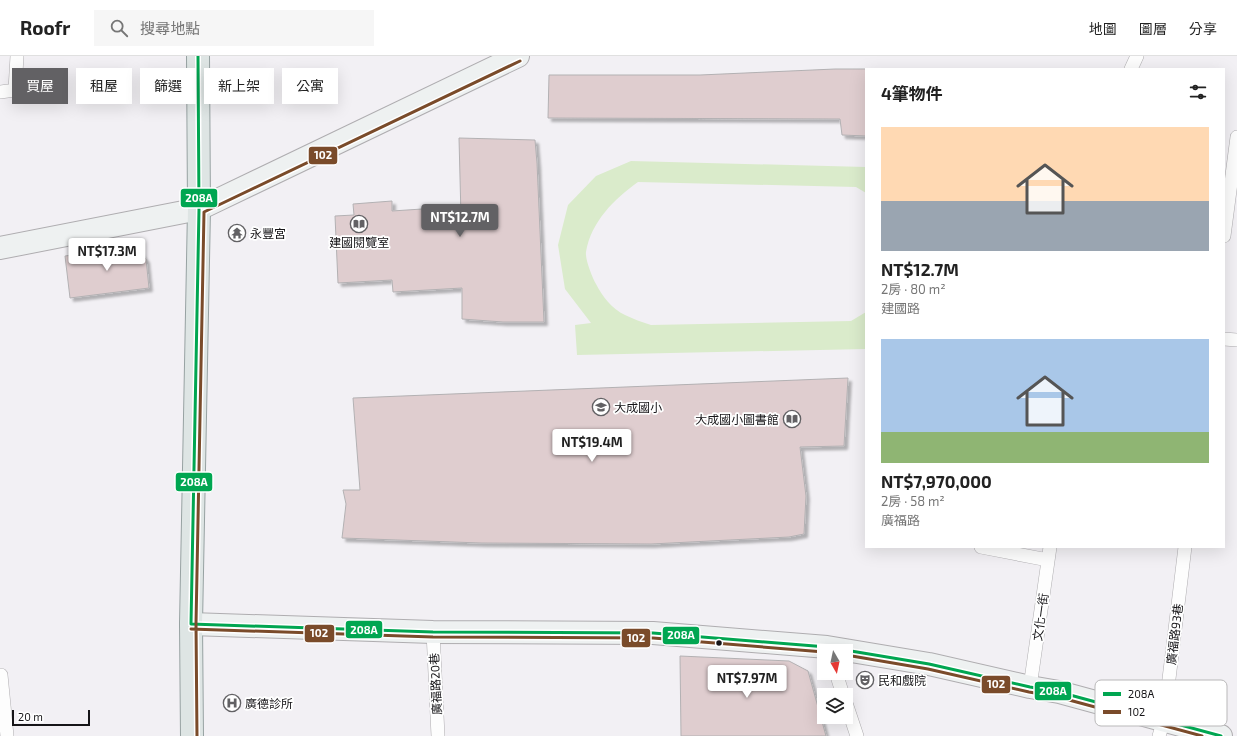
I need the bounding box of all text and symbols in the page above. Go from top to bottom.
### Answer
search box [94,10,374,46]
text: Roofr [20,16,70,39]
icon: search [108,17,130,39]
text: 搜尋地點 [140,19,200,37]
text: 地圖 [1089,20,1117,37]
text: 圖層 [1139,20,1167,37]
text: 分享 [1189,20,1217,37]
chip: 買屋 [12,68,68,104]
chip: 租屋 [76,68,132,104]
chip: 篩選 [140,68,196,104]
chip: 新上架 [204,68,274,104]
chip: 公寓 [282,68,338,104]
icon: filters [1187,81,1209,103]
text: 4筆物件 [881,83,943,103]
line badge: 102 [308,146,338,165]
text: 102 [314,148,332,161]
icon: home [1009,153,1081,225]
line badge: 208A [180,188,218,208]
text: 208A [185,191,213,204]
pin: NT$12.7M [419,204,501,238]
text: NT$12.7M [430,209,490,225]
library icon: 建國閱覽室 [349,214,369,234]
temple icon: 永豐宮 [227,223,247,243]
place label: 永豐宮 [250,226,286,240]
place label: 建國閱覽室 [329,235,389,249]
pin: NT$17.3M [66,238,148,272]
text: NT$17.3M [77,243,137,259]
text: NT$12.7M [881,259,959,279]
text: 2房 · 80 m² [881,281,946,297]
text: 建國路 [881,300,920,316]
icon: home [1009,365,1081,437]
school or university icon: 大成國小 [591,397,611,417]
place label: 大成國小 [614,400,662,414]
library icon: 大成國小圖書館 [782,409,802,429]
place label: 大成國小圖書館 [695,412,779,426]
pin: NT$19.4M [551,429,633,463]
text: NT$19.4M [561,434,623,450]
text: NT$7,970,000 [881,471,992,491]
line badge: 208A [175,472,213,492]
text: 208A [180,475,208,488]
text: 2房 · 58 m² [881,493,945,509]
text: 廣福路 [881,512,920,528]
street label: 文化一街 [1030,592,1050,642]
street label: 廣福路93巷 [1163,603,1185,665]
line badge: 208A [345,620,383,639]
text: 208A [350,623,378,636]
line badge: 102 [304,624,335,643]
text: 102 [310,626,328,639]
line badge: 208A [662,626,700,645]
line badge: 102 [621,628,651,648]
text: 208A [667,628,695,641]
text: 102 [627,631,645,644]
unlabelled marker [714,638,724,648]
north arrow [817,644,853,680]
map controls [817,644,853,724]
street label: 廣福路20巷 [426,653,444,715]
pin: NT$7.97M [706,665,788,699]
text: NT$7.97M [717,670,777,686]
theatre icon: 民和戲院 [855,670,875,690]
place label: 民和戲院 [878,673,926,687]
line badge: 102 [981,675,1011,694]
text: 102 [987,677,1005,690]
legend [1095,680,1227,726]
line badge: 208A [1034,681,1072,701]
text: 208A [1039,684,1067,697]
text: 208A [1128,687,1154,700]
button: layers [817,688,853,724]
hospital icon: 廣德診所 [222,693,242,713]
place label: 廣德診所 [245,696,293,710]
text: 102 [1128,705,1145,718]
scale bar [12,708,90,727]
text: 20 m [18,710,43,723]

